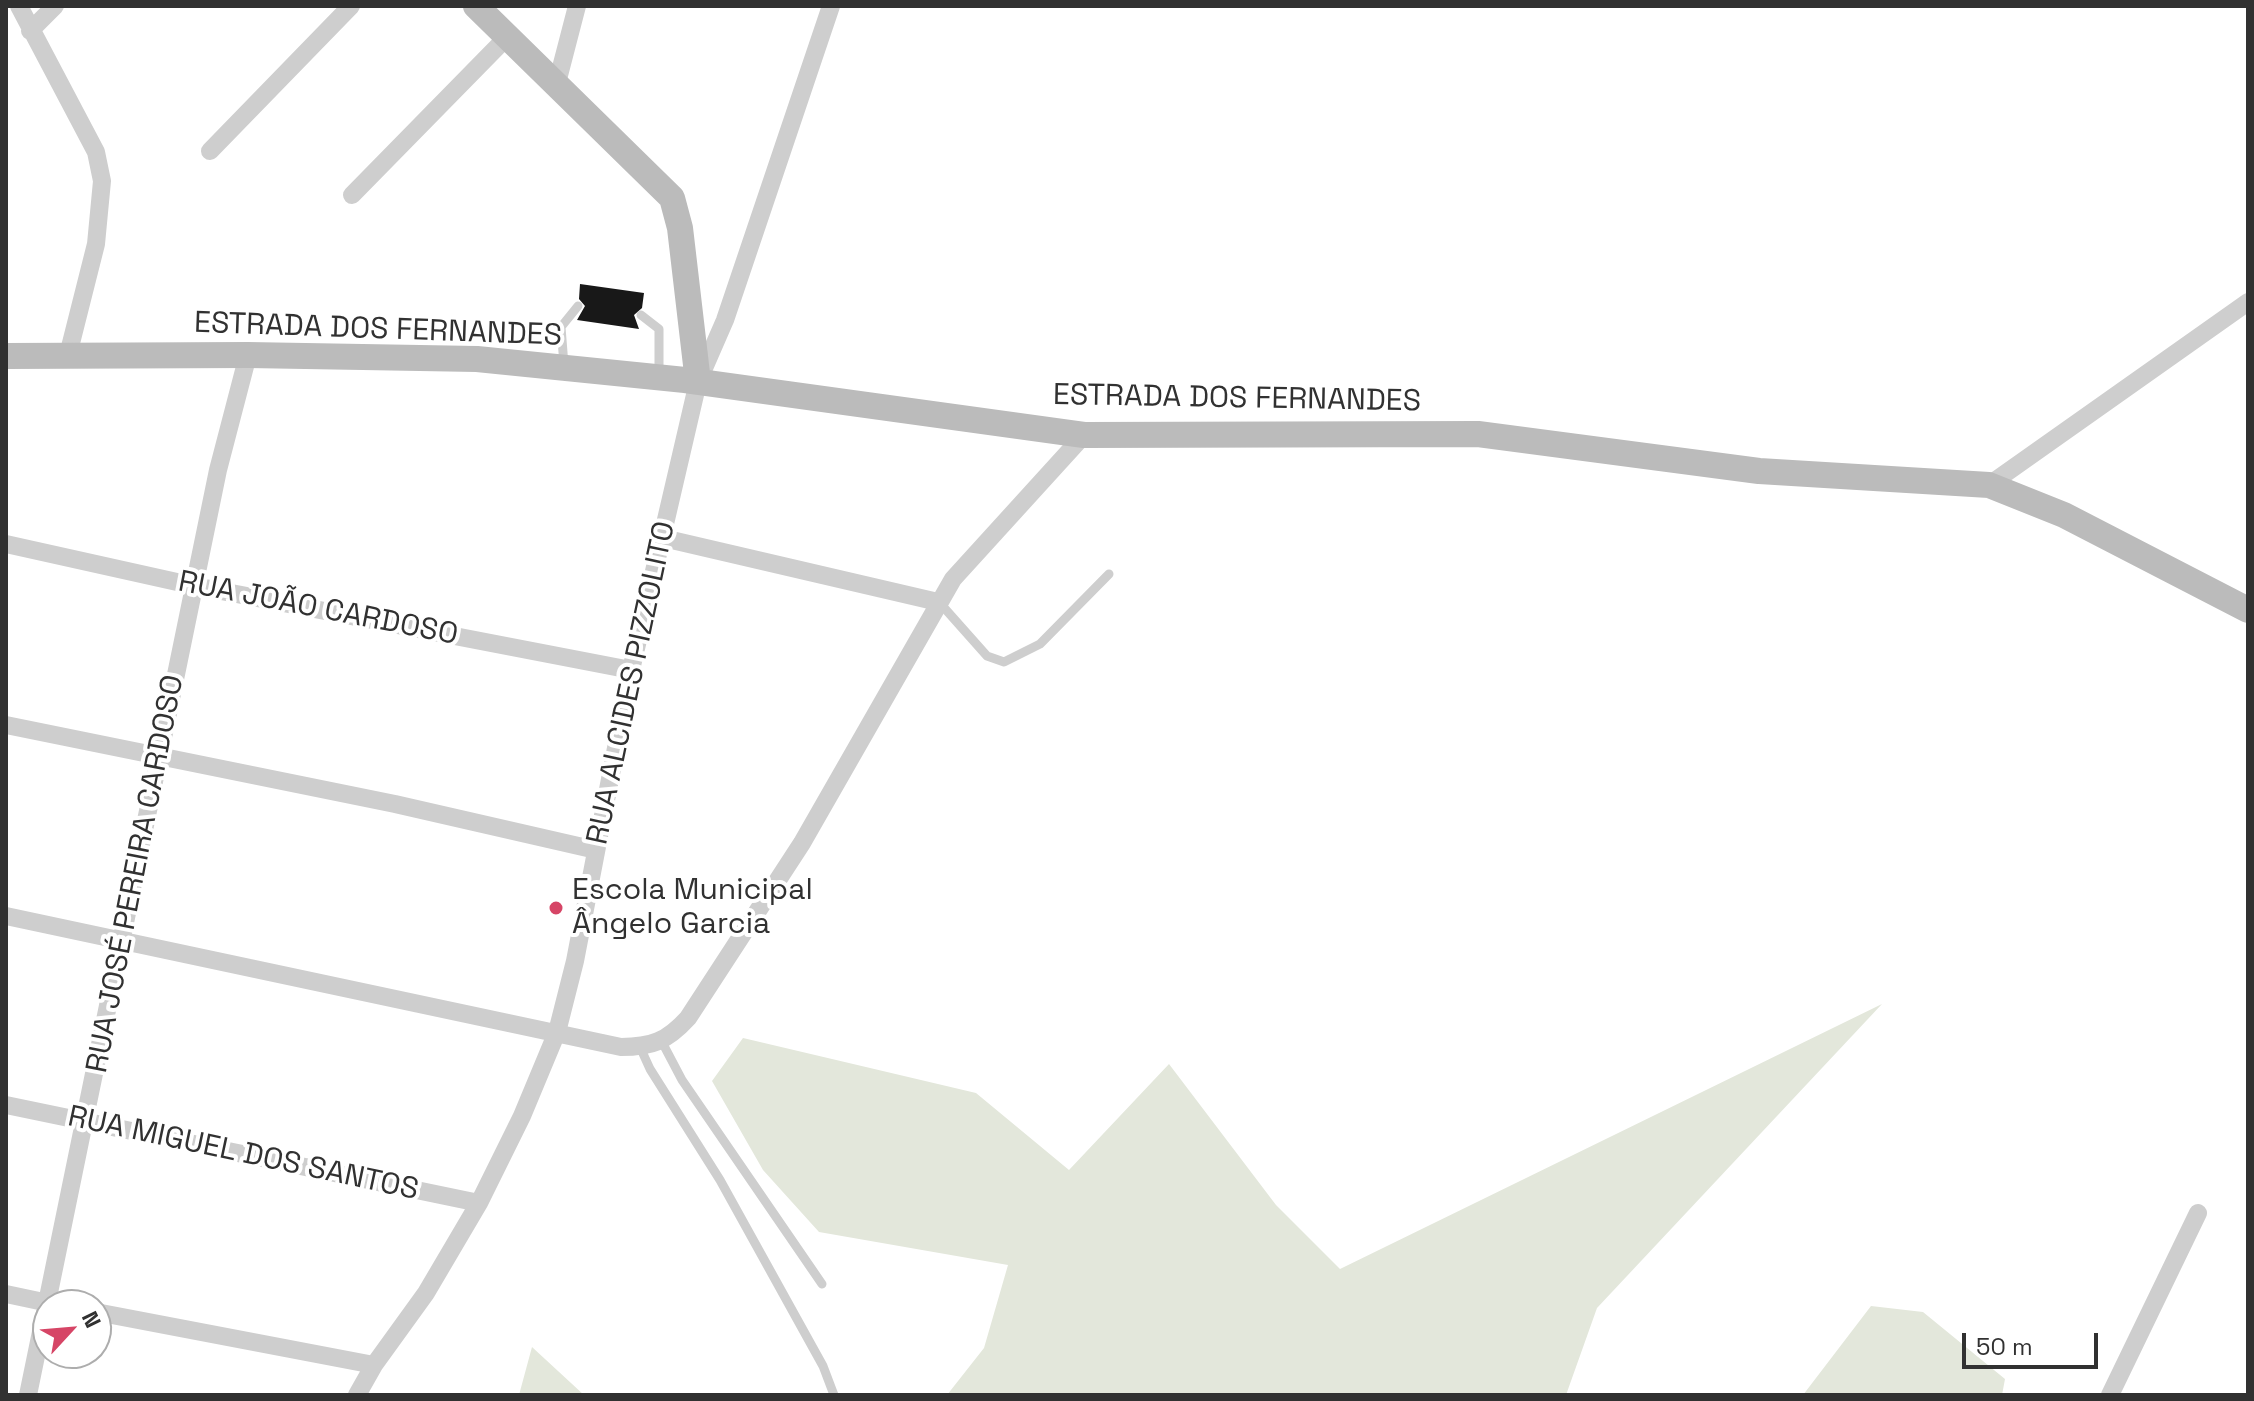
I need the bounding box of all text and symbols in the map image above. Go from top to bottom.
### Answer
street label: ESTRADA DOS FERNANDES [193,306,563,354]
street label: ESTRADA DOS FERNANDES [1053,378,1421,420]
street label: RUA ALCIDES PIZZOLITO [580,518,684,848]
street label: RUA JOÃO CARDOSO [175,564,461,654]
street label: RUA JOSÉ PEREIRA CARDOSO [80,672,192,1076]
place label: Escola Municipal Ângelo Garcia [572,873,813,944]
marker: Escola Municipal Ângelo Garcia [547,899,565,917]
street label: RUA MIGUEL DOS SANTOS [64,1099,422,1209]
north arrow [32,1289,112,1369]
text: N [76,1307,108,1332]
scale bar [1966,1317,2102,1367]
text: 50 m [1976,1331,2033,1362]

